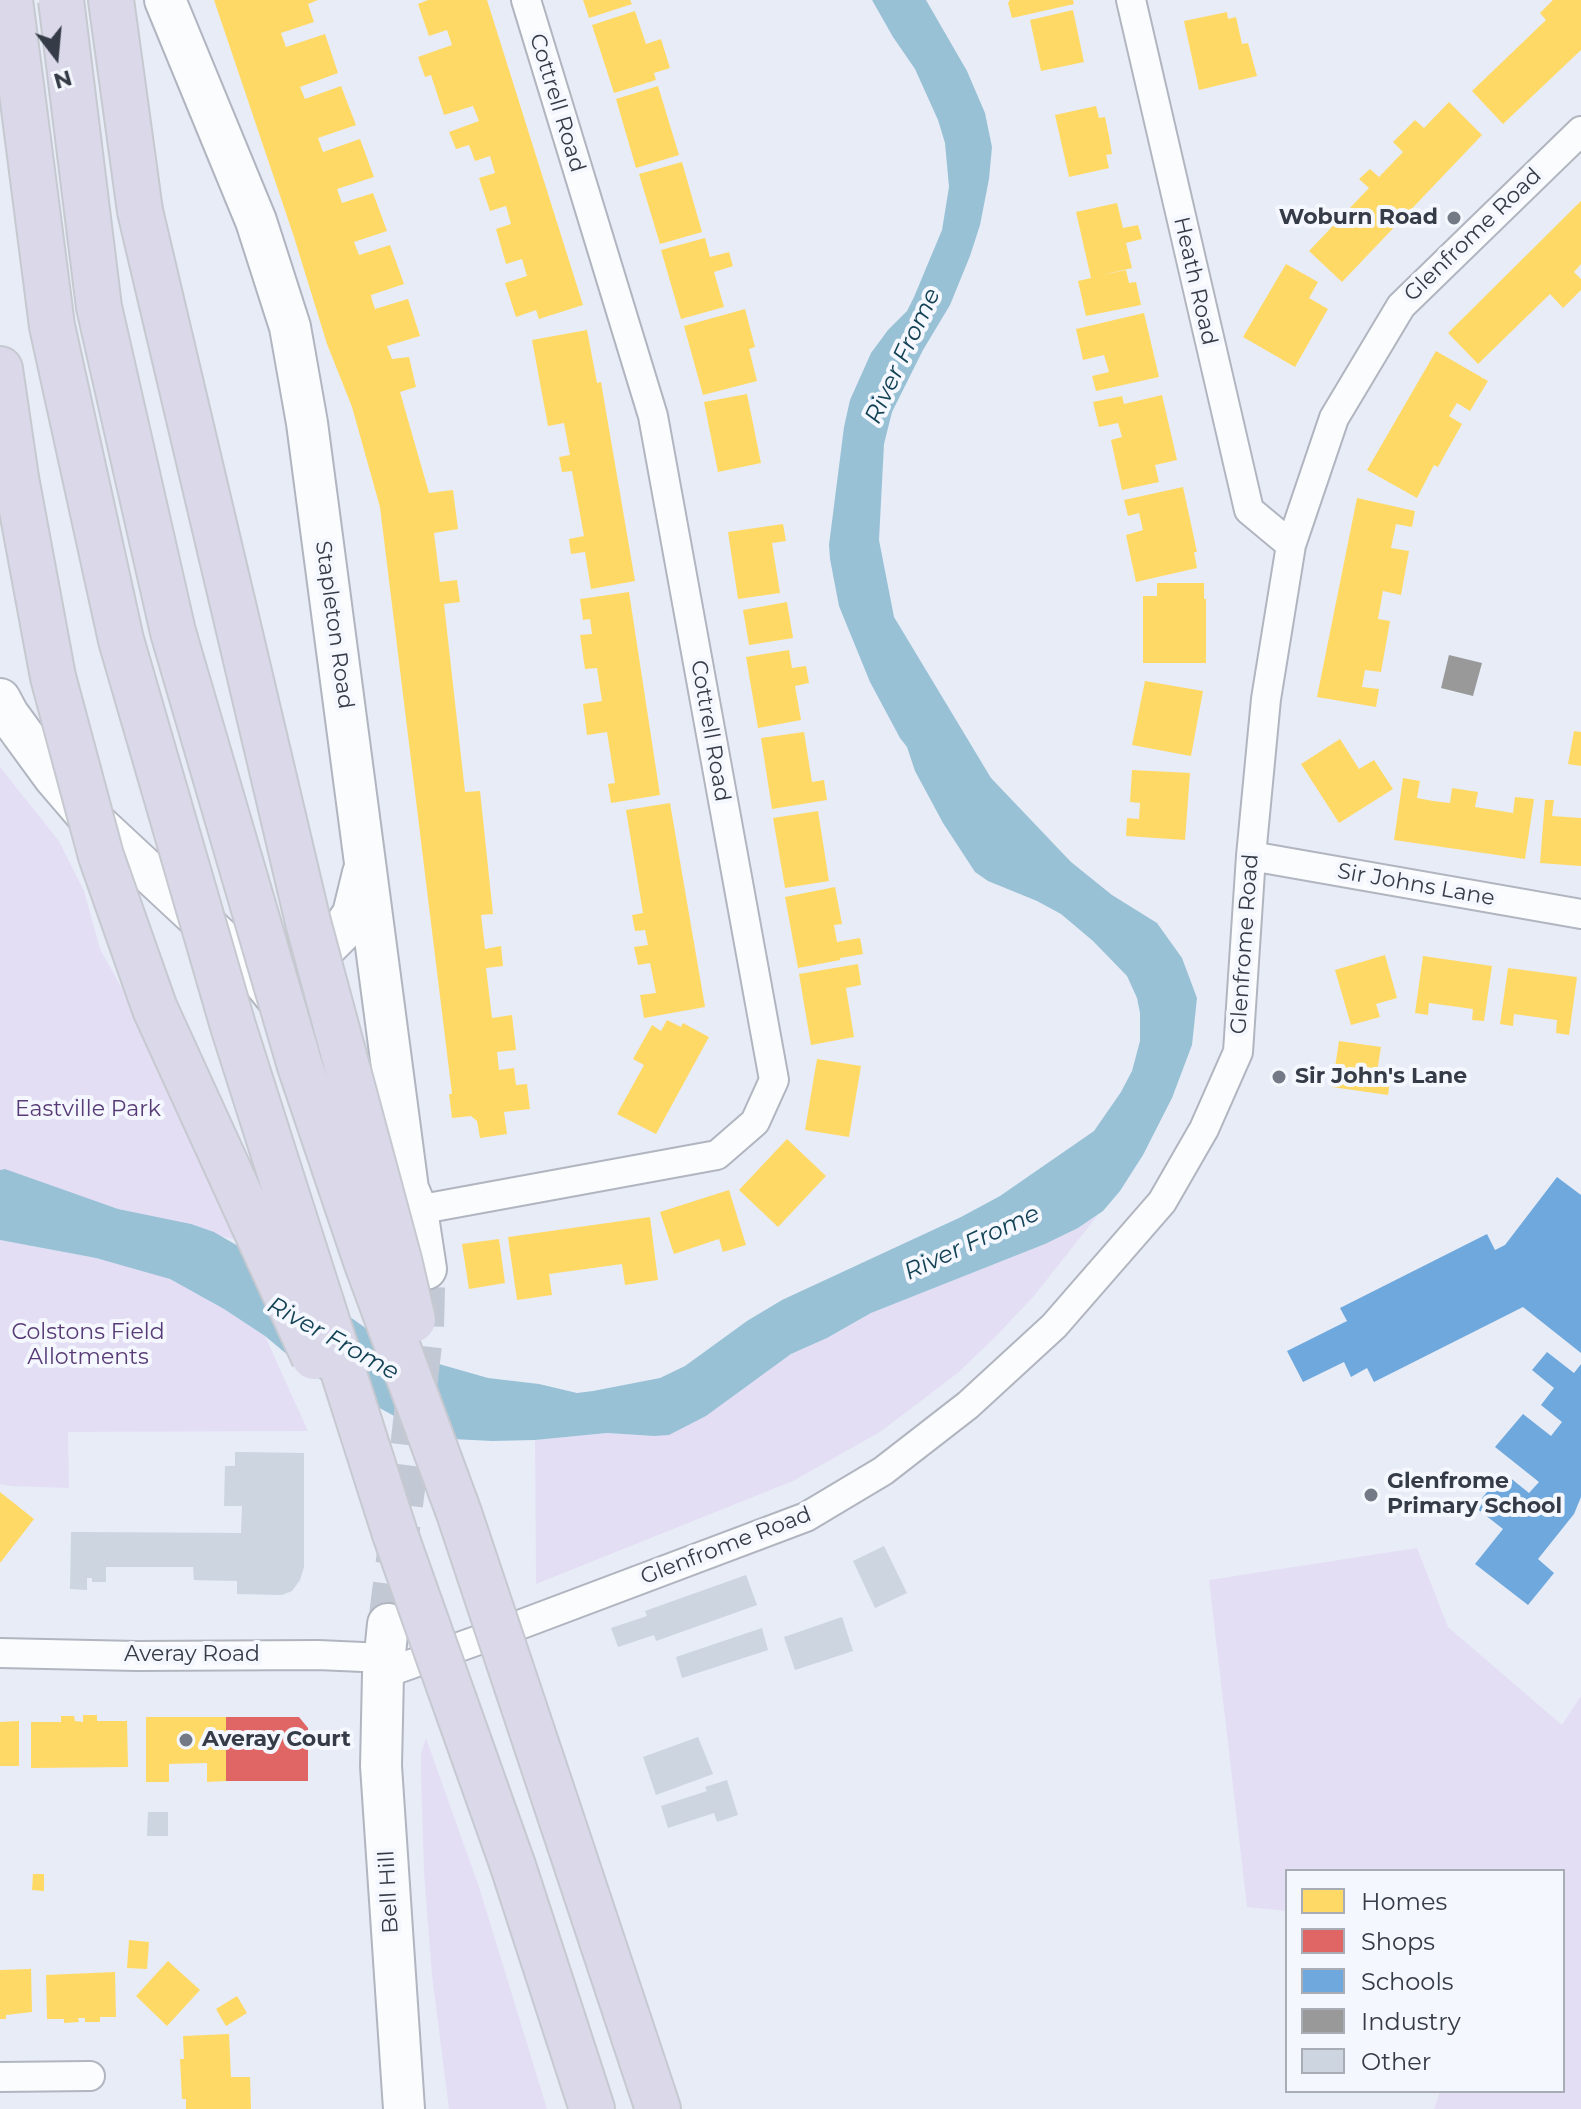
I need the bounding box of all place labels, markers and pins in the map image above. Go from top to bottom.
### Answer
place label: Woburn Road [1279,205,1438,231]
marker: Woburn Road [1445,209,1463,227]
place label: Sir John's Lane [1295,1064,1467,1090]
marker: Sir John's Lane [1270,1068,1288,1086]
place label: Glenfrome Primary School [1387,1469,1562,1520]
marker: Glenfrome Primary School [1362,1486,1380,1504]
place label: Averay Court [202,1727,351,1753]
marker: Averay Court [177,1731,195,1749]

